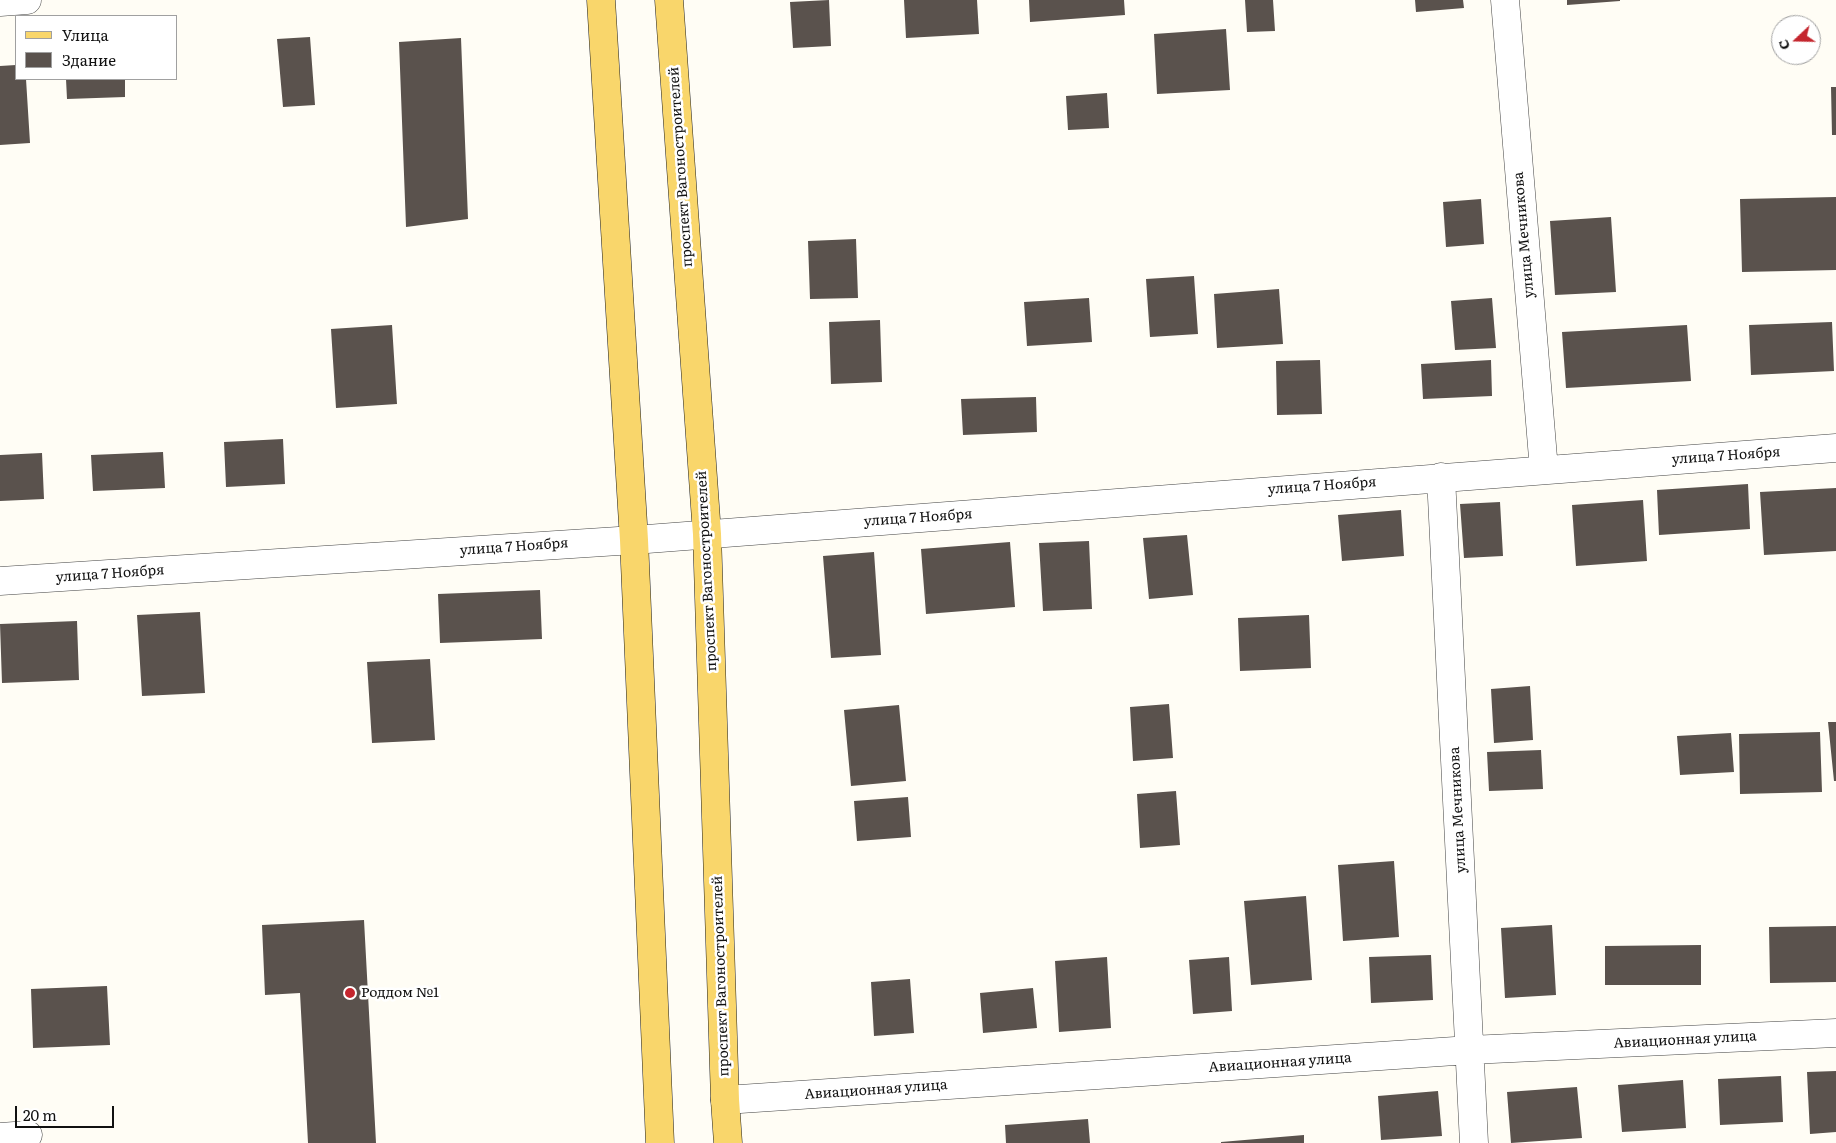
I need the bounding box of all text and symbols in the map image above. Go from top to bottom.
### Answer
legend [15,15,178,80]
north arrow [1771,15,1821,65]
text: Улица [62,23,109,46]
text: С [1772,37,1794,53]
text: Здание [62,48,116,71]
street label: проспект Вагоностроителей [666,66,696,268]
street label: улица Мечникова [1510,171,1538,299]
street label: улица 7 Ноября [1671,444,1781,468]
street label: проспект Вагоностроителей [693,470,721,672]
street label: улица 7 Ноября [1267,474,1377,498]
street label: улица 7 Ноября [863,506,973,530]
street label: улица 7 Ноября [459,535,569,559]
street label: улица 7 Ноября [55,562,165,586]
street label: улица Мечникова [1446,746,1470,874]
street label: проспект Вагоностроителей [709,875,733,1077]
place label: Роддом №1 [361,985,439,1001]
marker: Роддом №1 [343,986,357,1000]
street label: Авиационная улица [1613,1028,1757,1052]
street label: Авиационная улица [1208,1050,1352,1076]
street label: Авиационная улица [804,1077,948,1103]
scale bar [18,1096,116,1128]
text: 20 m [23,1103,57,1126]

